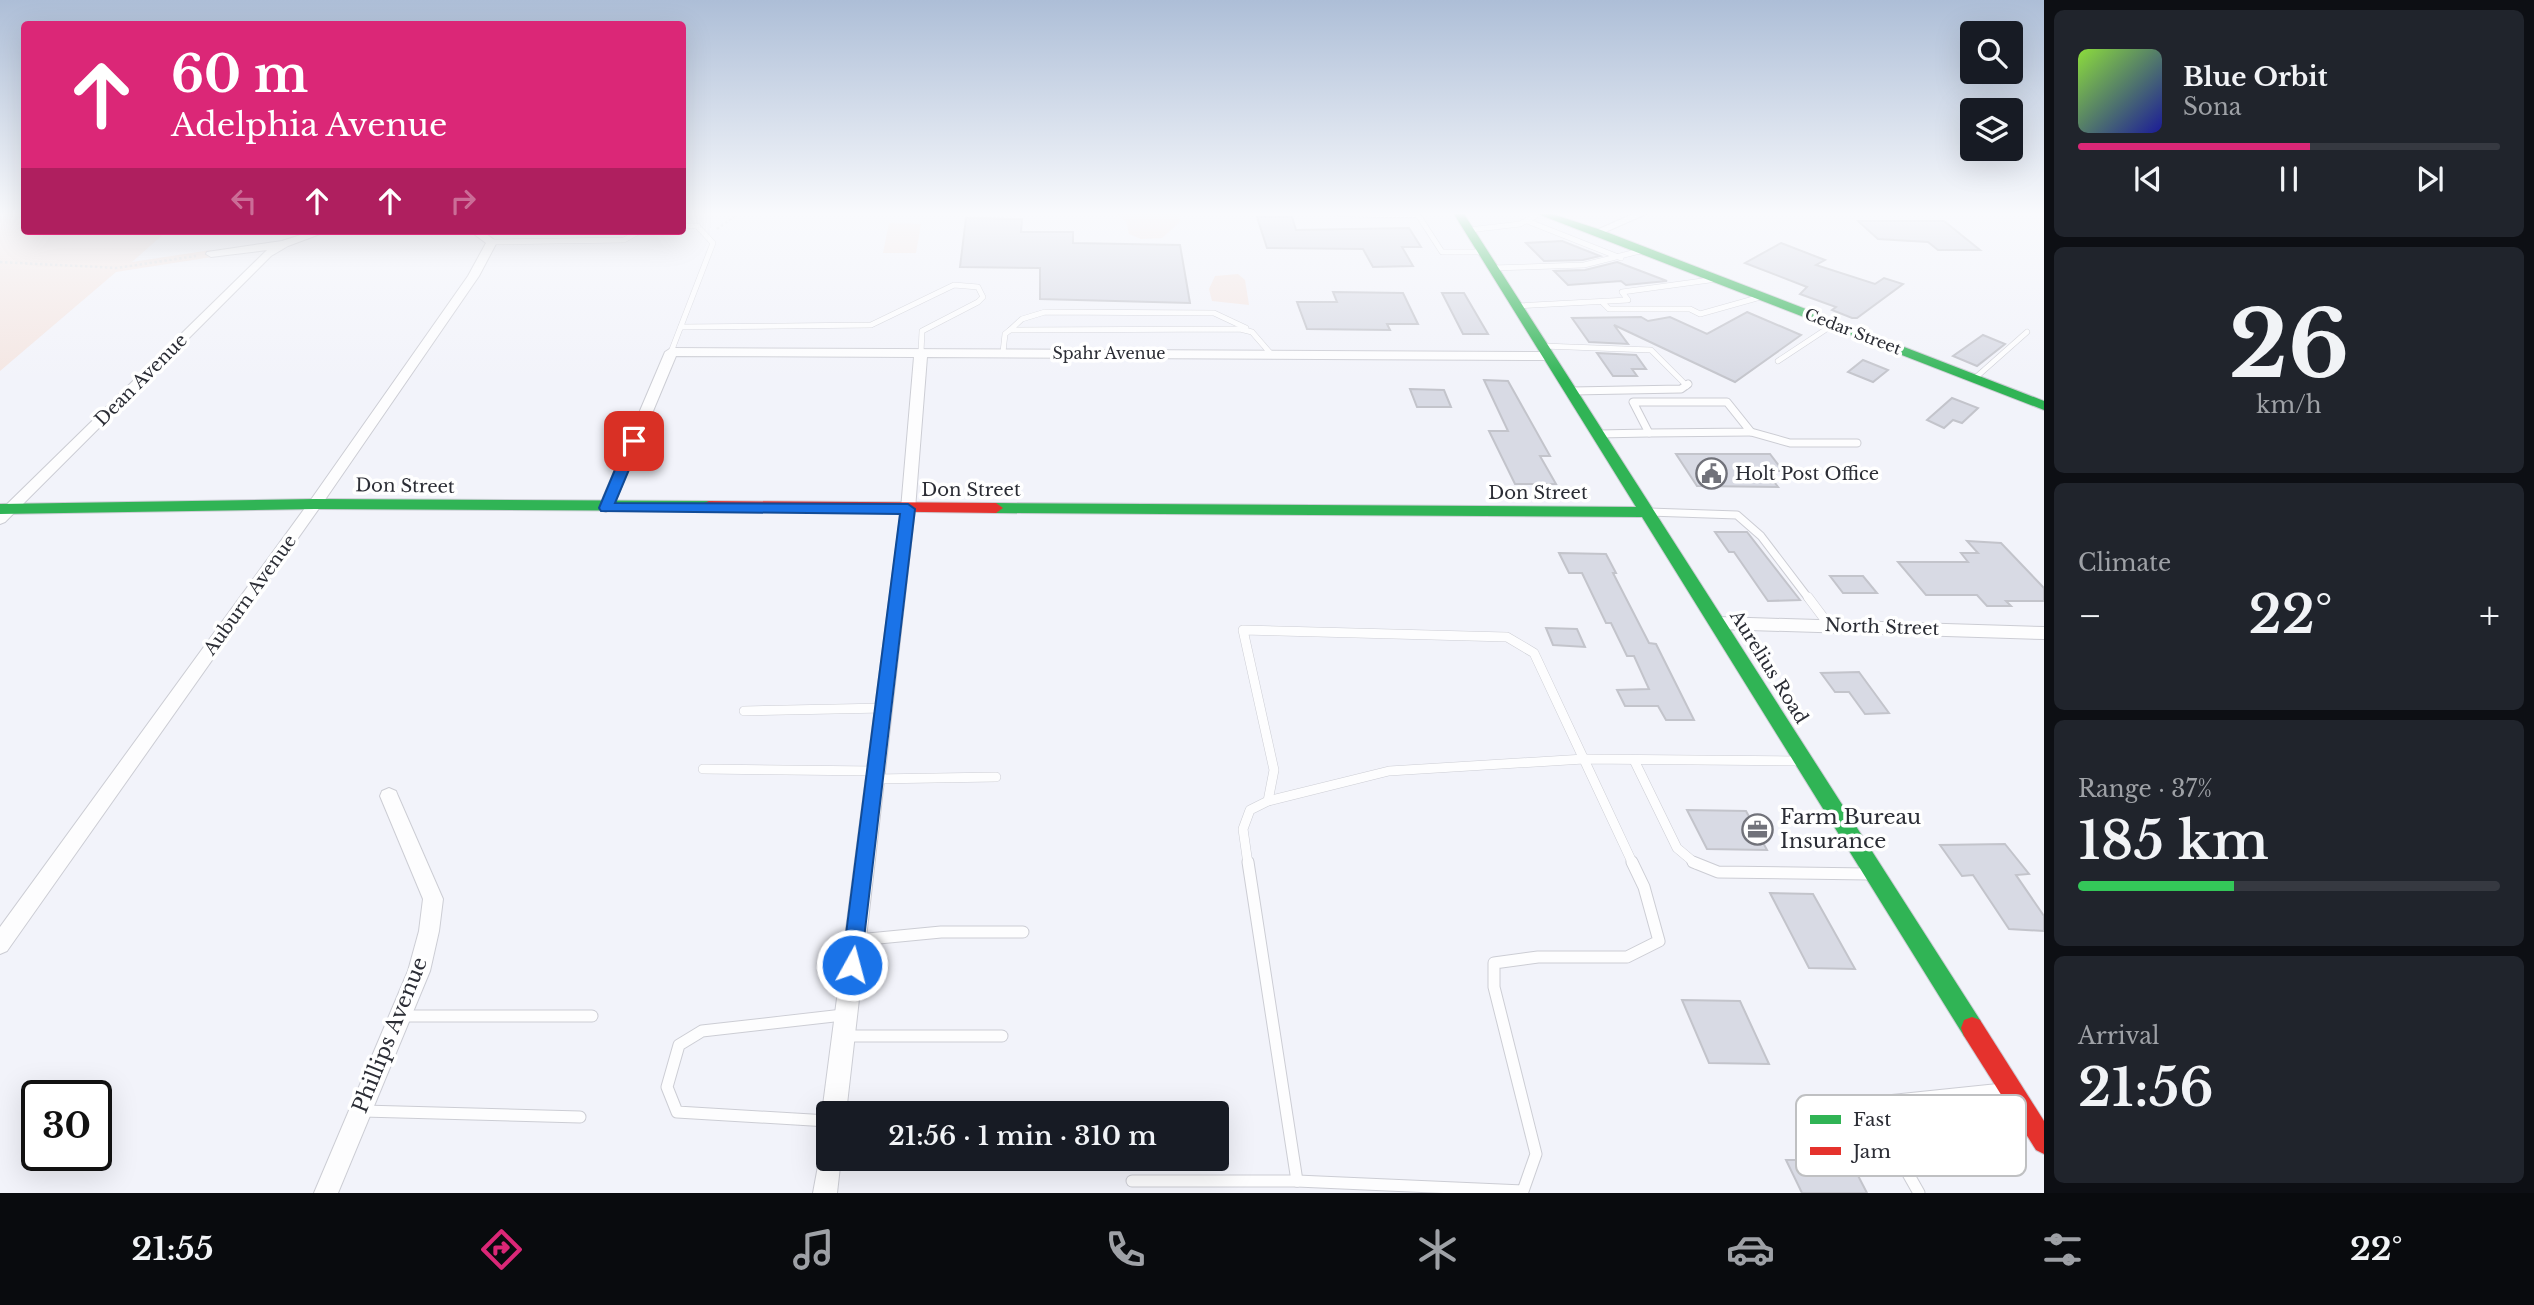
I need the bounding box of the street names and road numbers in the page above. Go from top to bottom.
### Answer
street label: Cedar Street [1802,303,1904,359]
street label: Dean Avenue [90,329,192,431]
street label: Spahr Avenue [1052,343,1166,363]
street label: Don Street [355,474,455,498]
street label: Don Street [921,479,1021,501]
street label: Don Street [1488,482,1588,504]
street label: Auburn Avenue [198,530,301,660]
street label: Aurelius Road [1725,605,1813,728]
street label: North Street [1824,614,1940,640]
street label: Phillips Avenue [347,953,433,1117]

